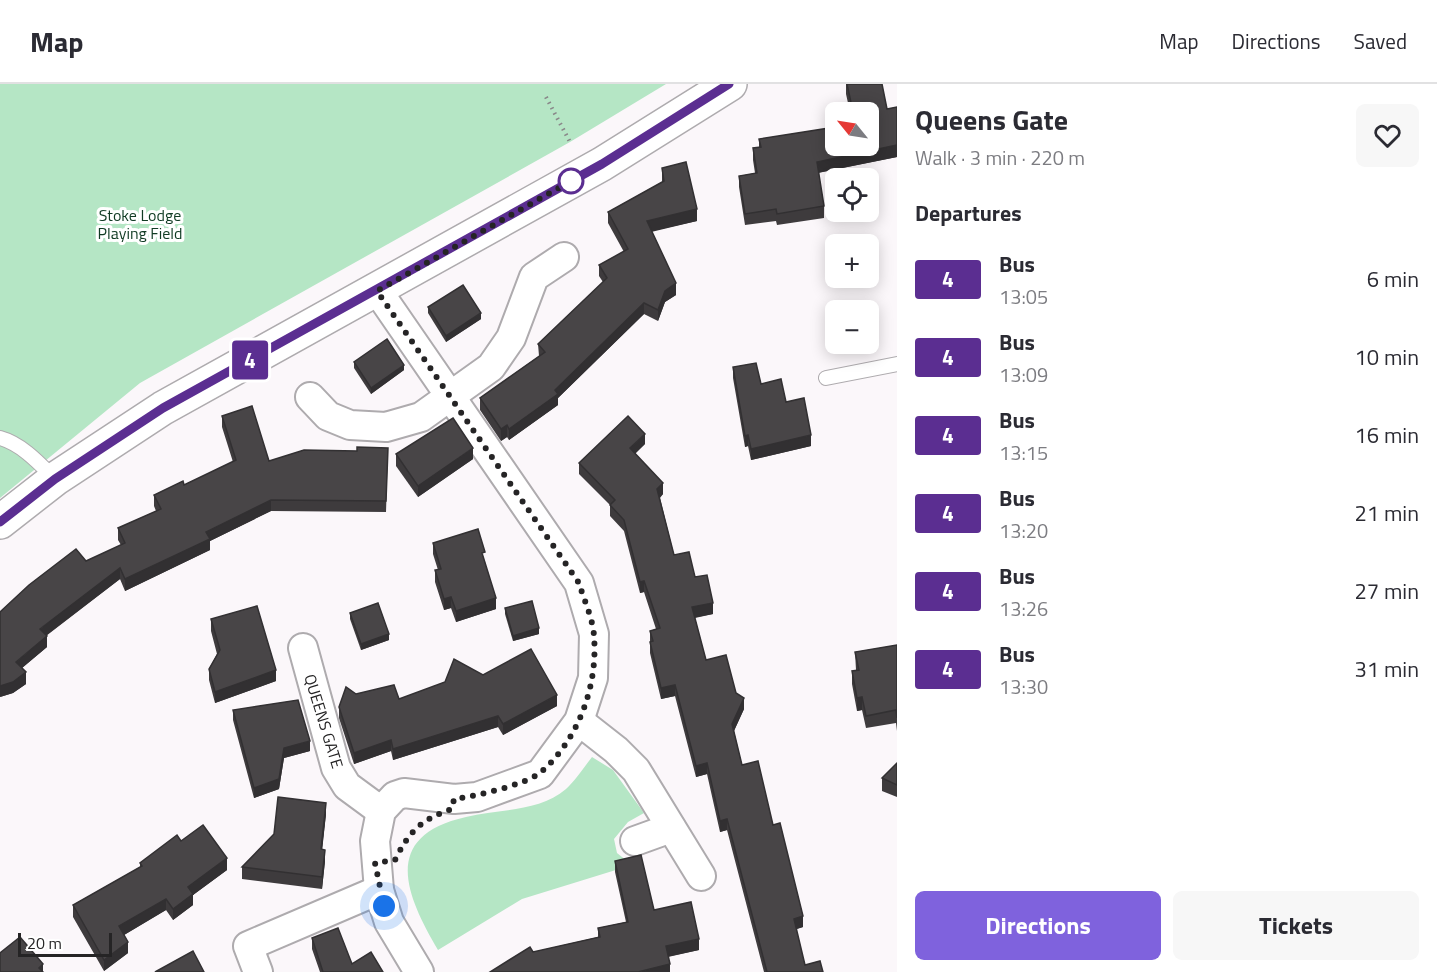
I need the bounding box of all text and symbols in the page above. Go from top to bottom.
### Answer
text: Map [30,20,84,63]
text: Map [1159,25,1199,57]
text: Directions [1232,25,1321,57]
text: Saved [1354,25,1407,57]
text: Queens Gate [915,98,1068,141]
north arrow [825,102,879,156]
map controls [825,102,879,354]
button: heart [1356,104,1419,167]
text: Walk · 3 min · 220 m [915,142,1085,173]
unlabelled marker [558,168,584,194]
button: locate [825,168,879,222]
text: Departures [915,196,1022,230]
park label: Stoke Lodge Playing Field [98,203,182,245]
button: + [825,234,879,288]
text: Bus [999,247,1035,281]
text: 6 min [1367,262,1419,296]
text: 4 [942,263,954,295]
text: 13:05 [999,281,1048,312]
button: − [825,300,879,354]
text: Bus [999,325,1035,359]
line badge: 4 [230,340,270,380]
text: 10 min [1354,340,1419,374]
text: 4 [942,341,954,373]
text: 4 [244,344,256,376]
text: 13:09 [999,359,1048,390]
text: Bus [999,403,1035,437]
text: 16 min [1354,418,1419,452]
text: 4 [942,419,954,451]
text: 13:15 [999,437,1048,468]
text: Bus [999,481,1035,515]
text: 21 min [1354,496,1419,530]
text: 4 [942,497,954,529]
text: 13:20 [999,515,1048,546]
text: Bus [999,559,1035,593]
text: 27 min [1354,574,1419,608]
text: 4 [942,575,954,607]
text: 13:26 [999,593,1048,624]
text: Bus [999,637,1035,671]
text: 31 min [1354,652,1419,686]
text: 4 [942,653,954,685]
street label: QUEENS GATE [298,671,350,771]
text: 13:30 [999,671,1048,702]
your location [369,891,399,921]
button: Directions [915,891,1161,960]
button: Tickets [1173,891,1419,960]
scale bar [18,930,112,958]
text: 20 m [27,931,62,955]

